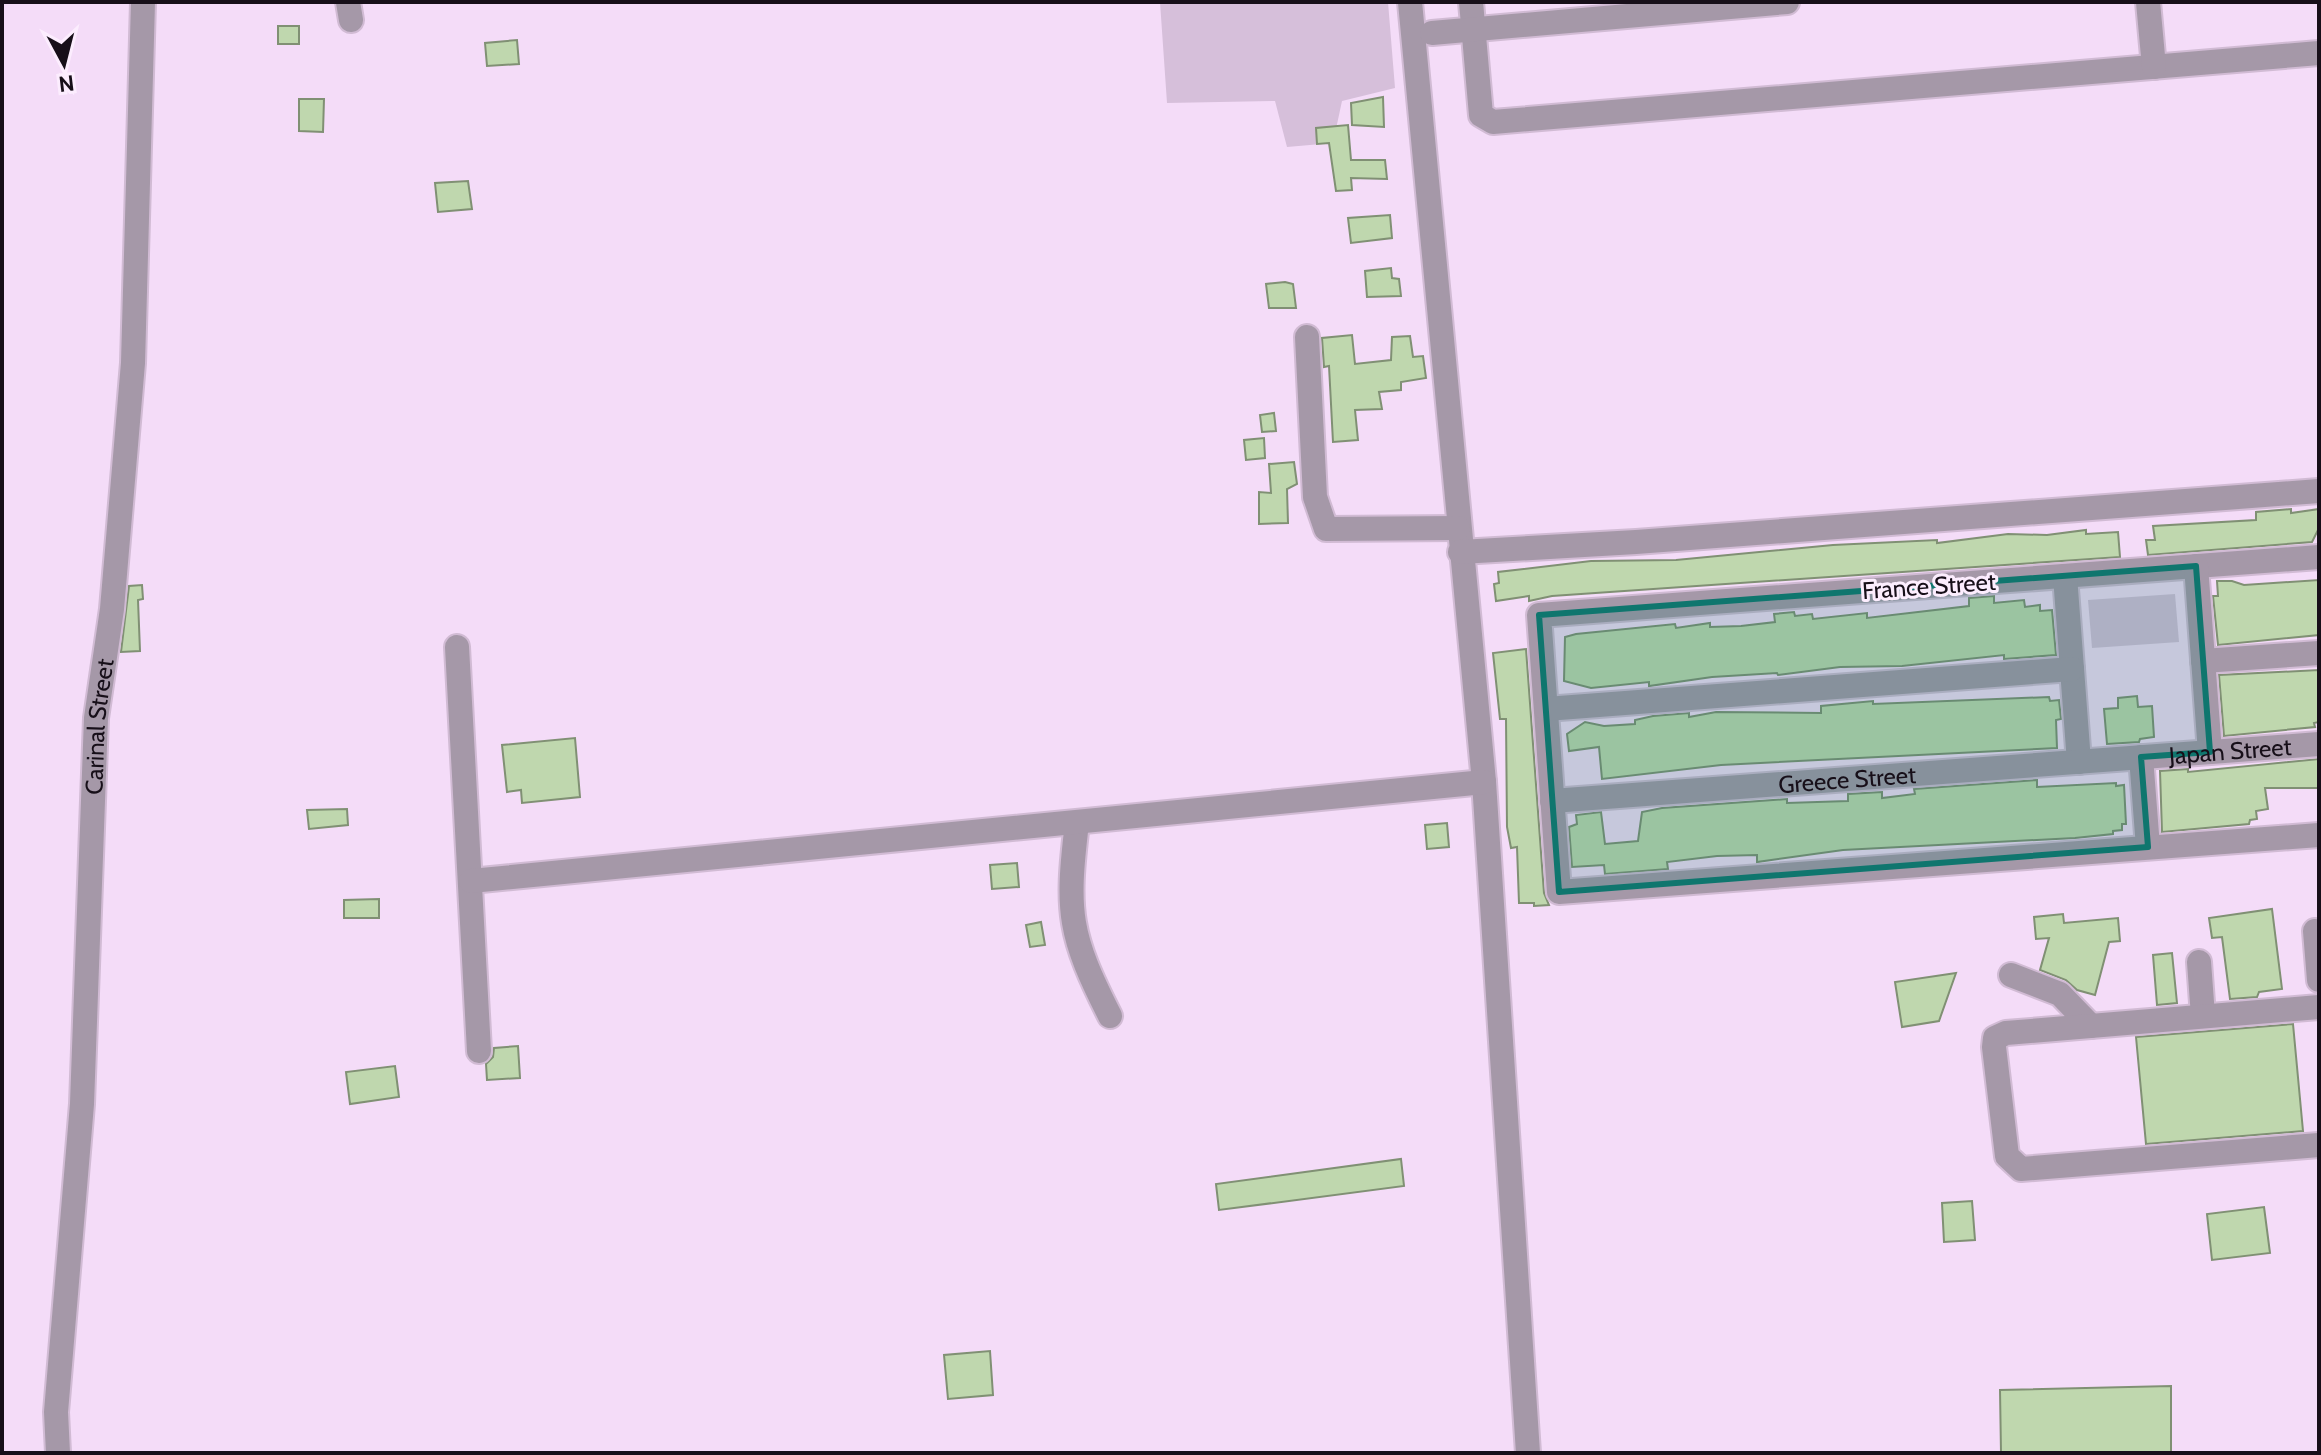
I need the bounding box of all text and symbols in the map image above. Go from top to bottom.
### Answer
north arrow [24,24,104,104]
text: N [57,69,76,98]
street label: France Street [1861,567,1997,605]
street label: Carinal Street [79,657,119,795]
street label: Japan Street [2167,732,2292,770]
street label: Greece Street [1777,759,1917,799]

